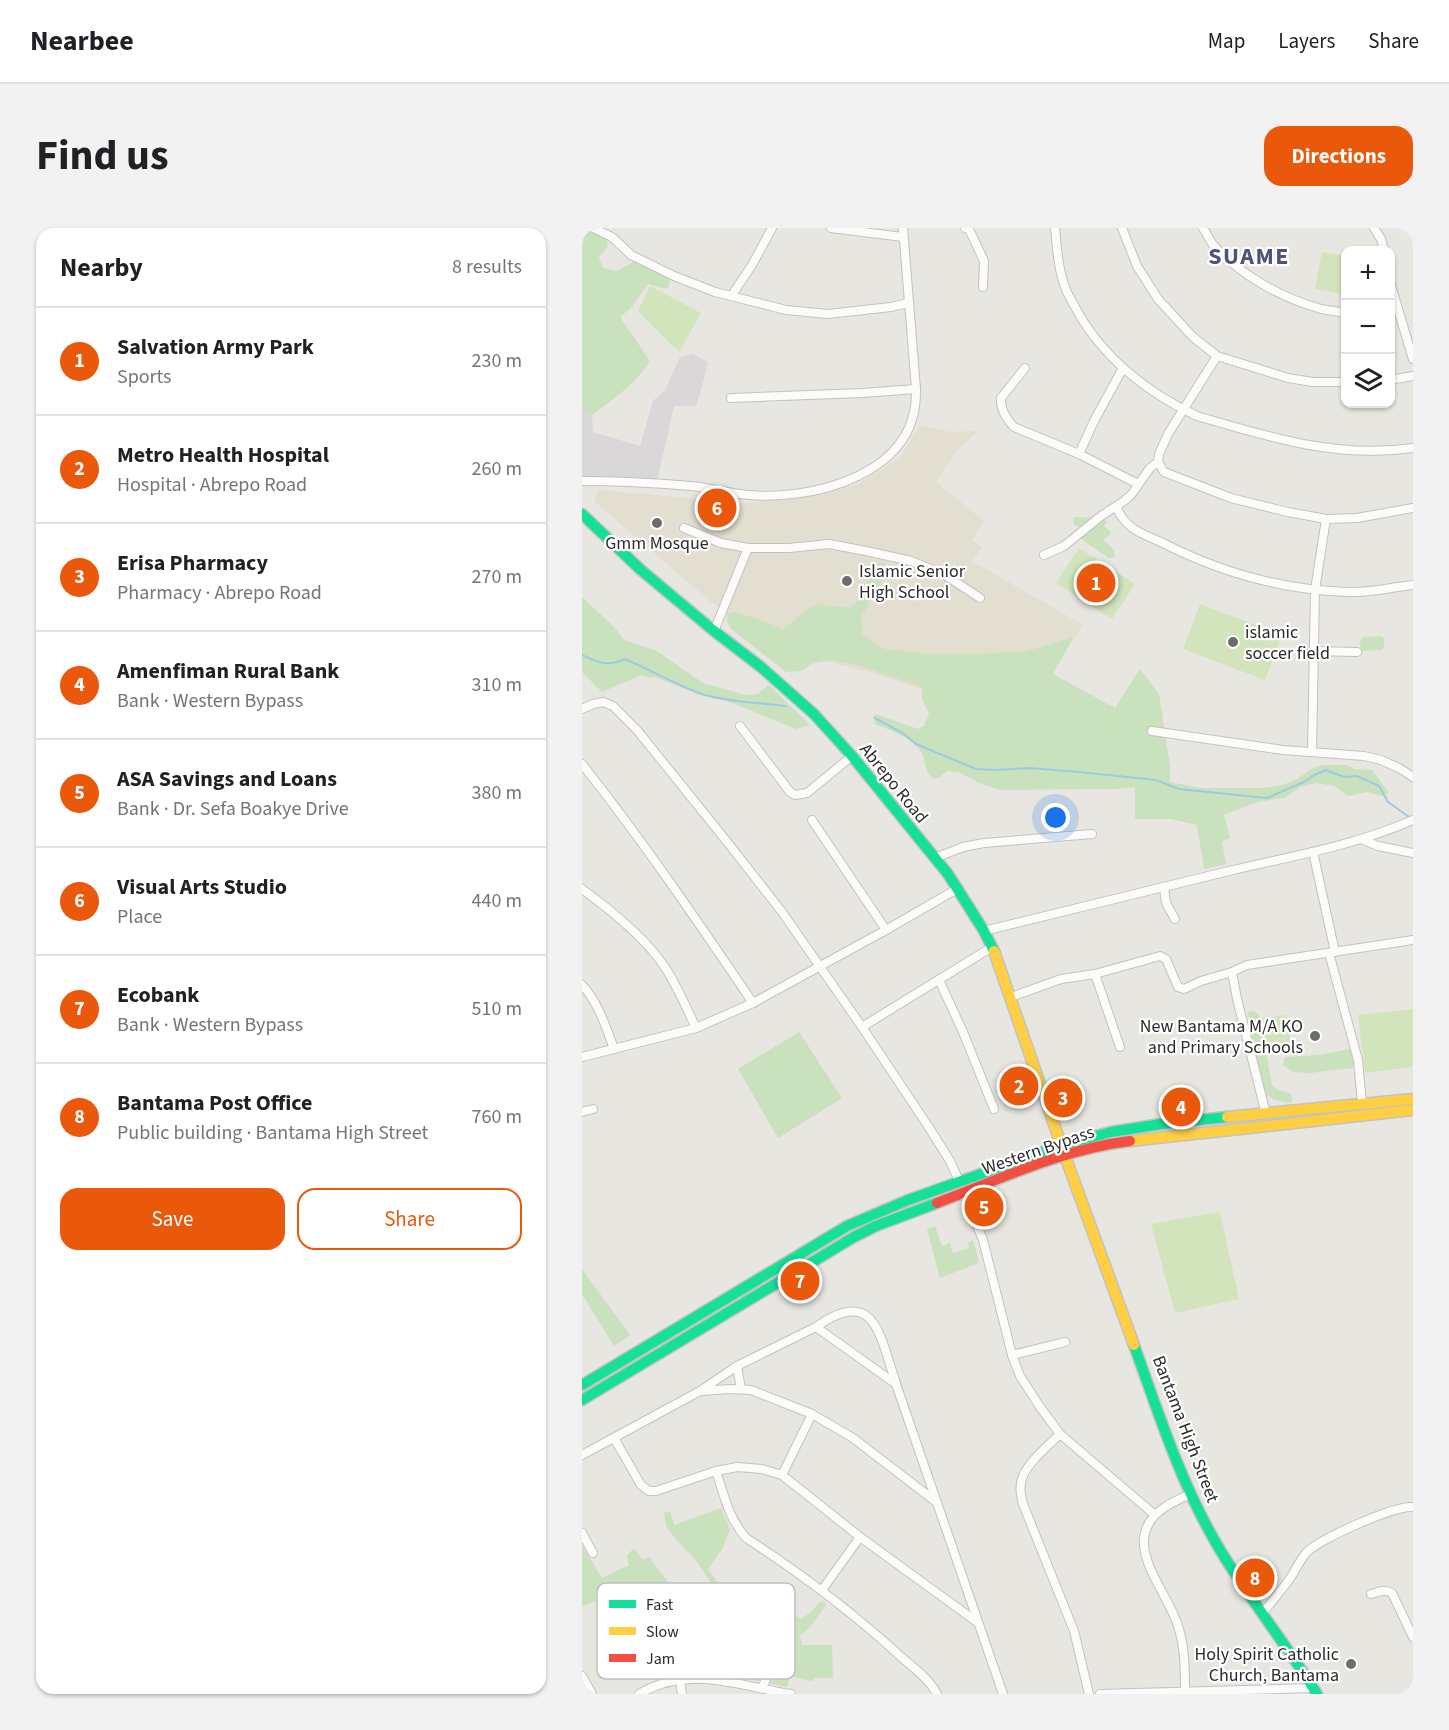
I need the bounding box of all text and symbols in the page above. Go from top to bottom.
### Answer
text: Nearbee [30,21,134,61]
text: Map [1208,26,1245,56]
text: Layers [1278,26,1335,56]
text: Share [1368,26,1419,56]
text: Find us [36,126,169,186]
button: Directions [1264,126,1413,186]
district label: SUAME [1208,239,1290,274]
map controls [1341,246,1395,408]
button: + [1341,246,1395,300]
text: Nearby [60,249,143,286]
text: 8 results [452,253,522,281]
button: − [1341,300,1395,354]
text: Salvation Army Park [117,331,314,363]
text: 1 [74,347,85,375]
text: 230 m [472,347,522,375]
button: layers [1341,354,1395,408]
text: Sports [117,363,172,391]
text: Metro Health Hospital [117,439,329,471]
text: 2 [74,455,85,483]
text: 260 m [472,455,522,483]
text: Hospital · Abrepo Road [117,471,307,499]
pin: 6 [698,486,736,530]
marker: Gmm Mosque [650,516,664,530]
place label: Gmm Mosque [605,531,709,556]
text: Erisa Pharmacy [117,547,268,579]
place label: Islamic Senior High School [859,559,966,605]
pin: 1 [1076,560,1116,606]
text: 3 [74,563,85,591]
text: 270 m [472,563,522,591]
marker: Islamic Senior High School [840,574,854,588]
text: Pharmacy · Abrepo Road [117,579,322,607]
place label: islamic soccer field [1245,620,1330,666]
marker: islamic soccer field [1226,635,1240,649]
text: Amenfiman Rural Bank [117,655,339,687]
text: 4 [74,671,85,699]
text: 310 m [472,671,522,699]
text: Bank · Western Bypass [117,687,303,715]
street label: Abrepo Road [853,738,934,829]
text: ASA Savings and Loans [117,763,337,795]
text: 5 [74,779,85,807]
text: 380 m [472,779,522,807]
text: Bank · Dr. Sefa Boakye Drive [117,795,349,823]
your location [1041,803,1070,832]
text: Visual Arts Studio [117,871,287,903]
text: 6 [74,887,85,915]
text: 440 m [472,887,522,915]
text: Place [117,903,162,931]
text: Ecobank [117,979,199,1011]
text: 7 [74,995,85,1023]
text: 510 m [472,995,522,1023]
text: Bank · Western Bypass [117,1011,303,1039]
place label: New Bantama M/A KO and Primary Schools [1140,1014,1303,1060]
marker: New Bantama M/A KO and Primary Schools [1308,1029,1322,1043]
pin: 2 [1000,1064,1038,1108]
pin: 3 [1044,1076,1082,1120]
pin: 4 [1162,1084,1200,1130]
text: Bantama Post Office [117,1087,312,1119]
text: 8 [74,1103,85,1131]
text: 760 m [472,1103,522,1131]
text: Public building · Bantama High Street [117,1119,428,1147]
street label: Western Bypass [979,1120,1098,1181]
pin: 5 [964,1184,1004,1230]
button: Save [60,1188,285,1250]
button: Share [297,1188,522,1250]
pin: 7 [780,1258,820,1304]
street label: Bantama High Street [1146,1352,1225,1506]
pin: 8 [1236,1556,1274,1600]
legend [597,1583,795,1679]
text: Fast [646,1594,674,1616]
text: Slow [646,1621,679,1643]
place label: Holy Spirit Catholic Church, Bantama [1195,1642,1339,1688]
text: Jam [646,1648,675,1670]
marker: Holy Spirit Catholic Church, Bantama [1344,1657,1358,1671]

